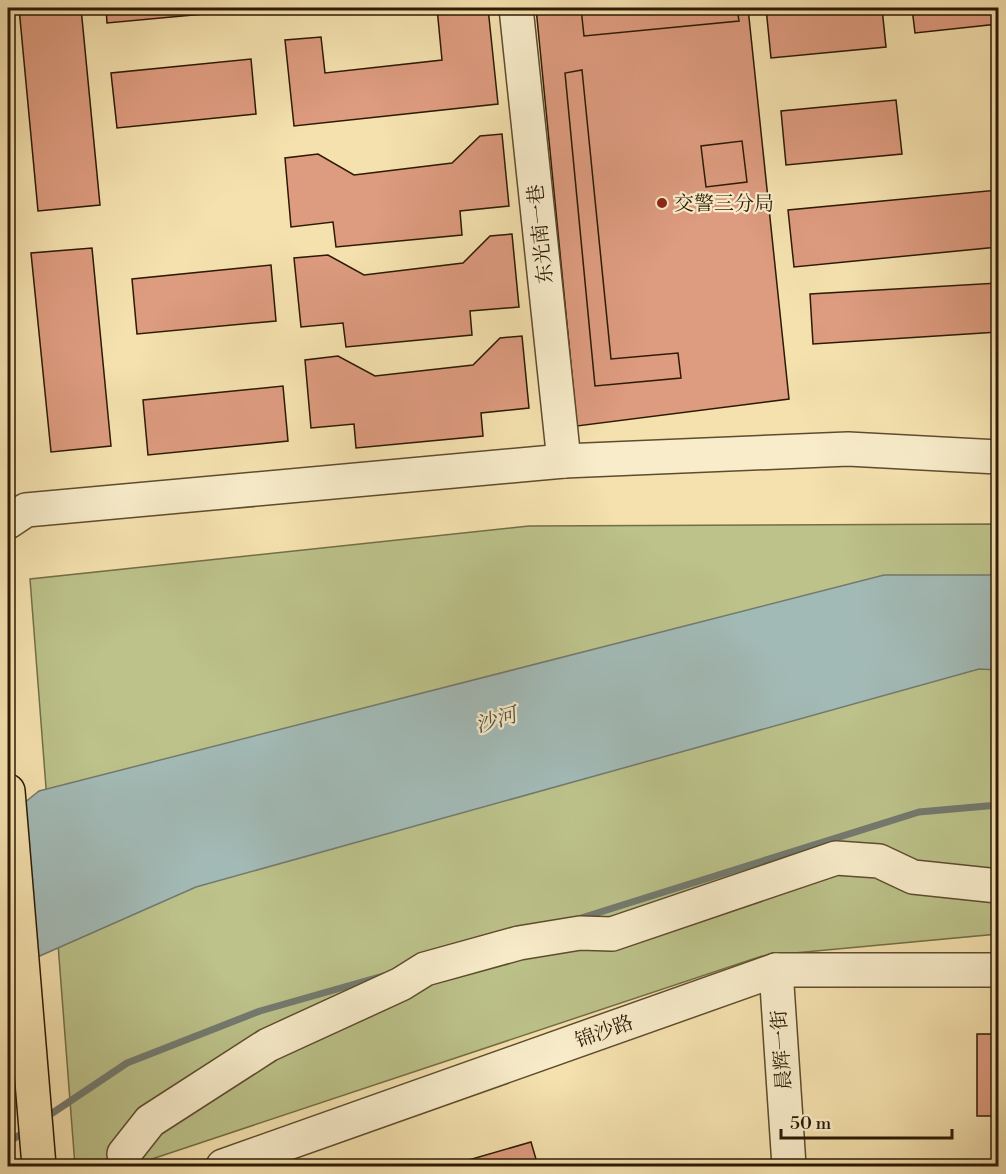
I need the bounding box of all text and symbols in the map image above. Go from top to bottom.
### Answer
street label: 东光南一巷 [524,183,559,285]
place label: 交警三分局 [674,192,774,217]
marker: 交警三分局 [655,196,669,210]
water label: 沙河 [472,701,524,740]
street label: 晨辉一街 [767,1009,798,1091]
street label: 锦沙路 [572,1010,637,1054]
scale bar [781,1102,952,1140]
text: 50 m [790,1112,832,1135]

